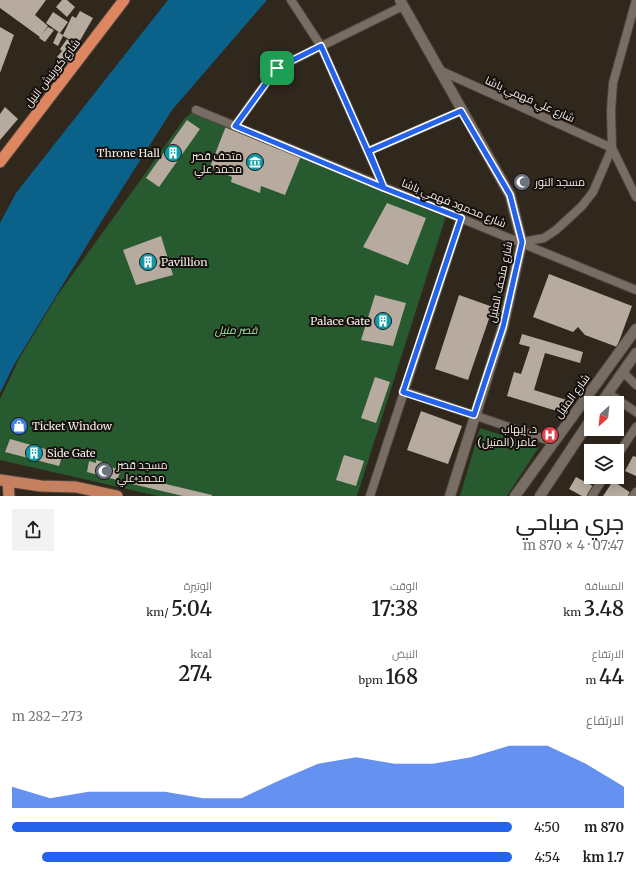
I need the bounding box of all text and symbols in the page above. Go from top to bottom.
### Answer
street label: شارع كورنيش النيل [21,36,84,111]
pin [260,51,294,85]
icon: arrive [266,57,288,79]
street label: شارع علي فهمي باشا [482,73,577,127]
building icon: Throne Hall [163,143,183,163]
place label: Throne Hall [97,146,161,160]
place label: متحف قصر محمد علي [191,149,242,178]
museum icon: متحف قصر محمد علي [245,152,265,172]
mosque icon: مسجد النور [512,172,532,192]
place label: مسجد النور [534,175,585,189]
street label: شارع محمود فهمي باشا [399,176,508,232]
street label: شارع متحف المنيل [485,240,516,324]
building icon: Pavillion [138,252,158,272]
place label: Pavillion [161,255,208,269]
building icon: Palace Gate [373,311,393,331]
place label: Palace Gate [310,314,370,328]
park label: قصر منيل [215,323,259,337]
street label: شارع المنيل [551,371,594,422]
north arrow [584,396,624,436]
map controls [584,396,624,484]
shop icon: Ticket Window [9,416,29,436]
place label: Ticket Window [32,419,113,433]
place label: د. إيهاب عامر (المنيل) [477,422,537,449]
hospital icon: د. إيهاب عامر (المنيل) [540,425,560,445]
building icon: Side Gate [24,443,44,463]
button: layers [584,444,624,484]
place label: Side Gate [47,446,96,460]
place label: مسجد قصر محمد علي [116,458,168,487]
mosque icon: مسجد قصر محمد علي [94,461,114,481]
text: جري صباحي [516,508,624,536]
button: share [12,509,54,551]
text: 07:47 · 4 × 870 m [523,537,624,554]
text: الوتيرة [184,579,212,593]
text: الوقت [390,579,418,593]
text: المسافة [585,579,624,593]
text: 5:04 [171,596,212,621]
text: 17:38 [372,596,418,621]
text: 3.48 [584,596,624,621]
text: /km [146,605,171,619]
text: km [563,605,584,619]
text: kcal [190,647,212,661]
text: النبض [392,647,418,661]
text: الارتفاع [592,647,624,661]
text: 274 [179,661,212,686]
text: 168 [385,664,418,689]
text: 44 [599,664,624,689]
text: bpm [359,673,385,687]
text: m [586,673,599,687]
text: 273–282 m [12,708,83,725]
text: الارتفاع [586,712,624,729]
text: 4:50 [534,819,560,836]
text: 870 m [584,819,624,836]
text: 4:54 [534,849,560,866]
text: 1.7 km [583,849,624,866]

